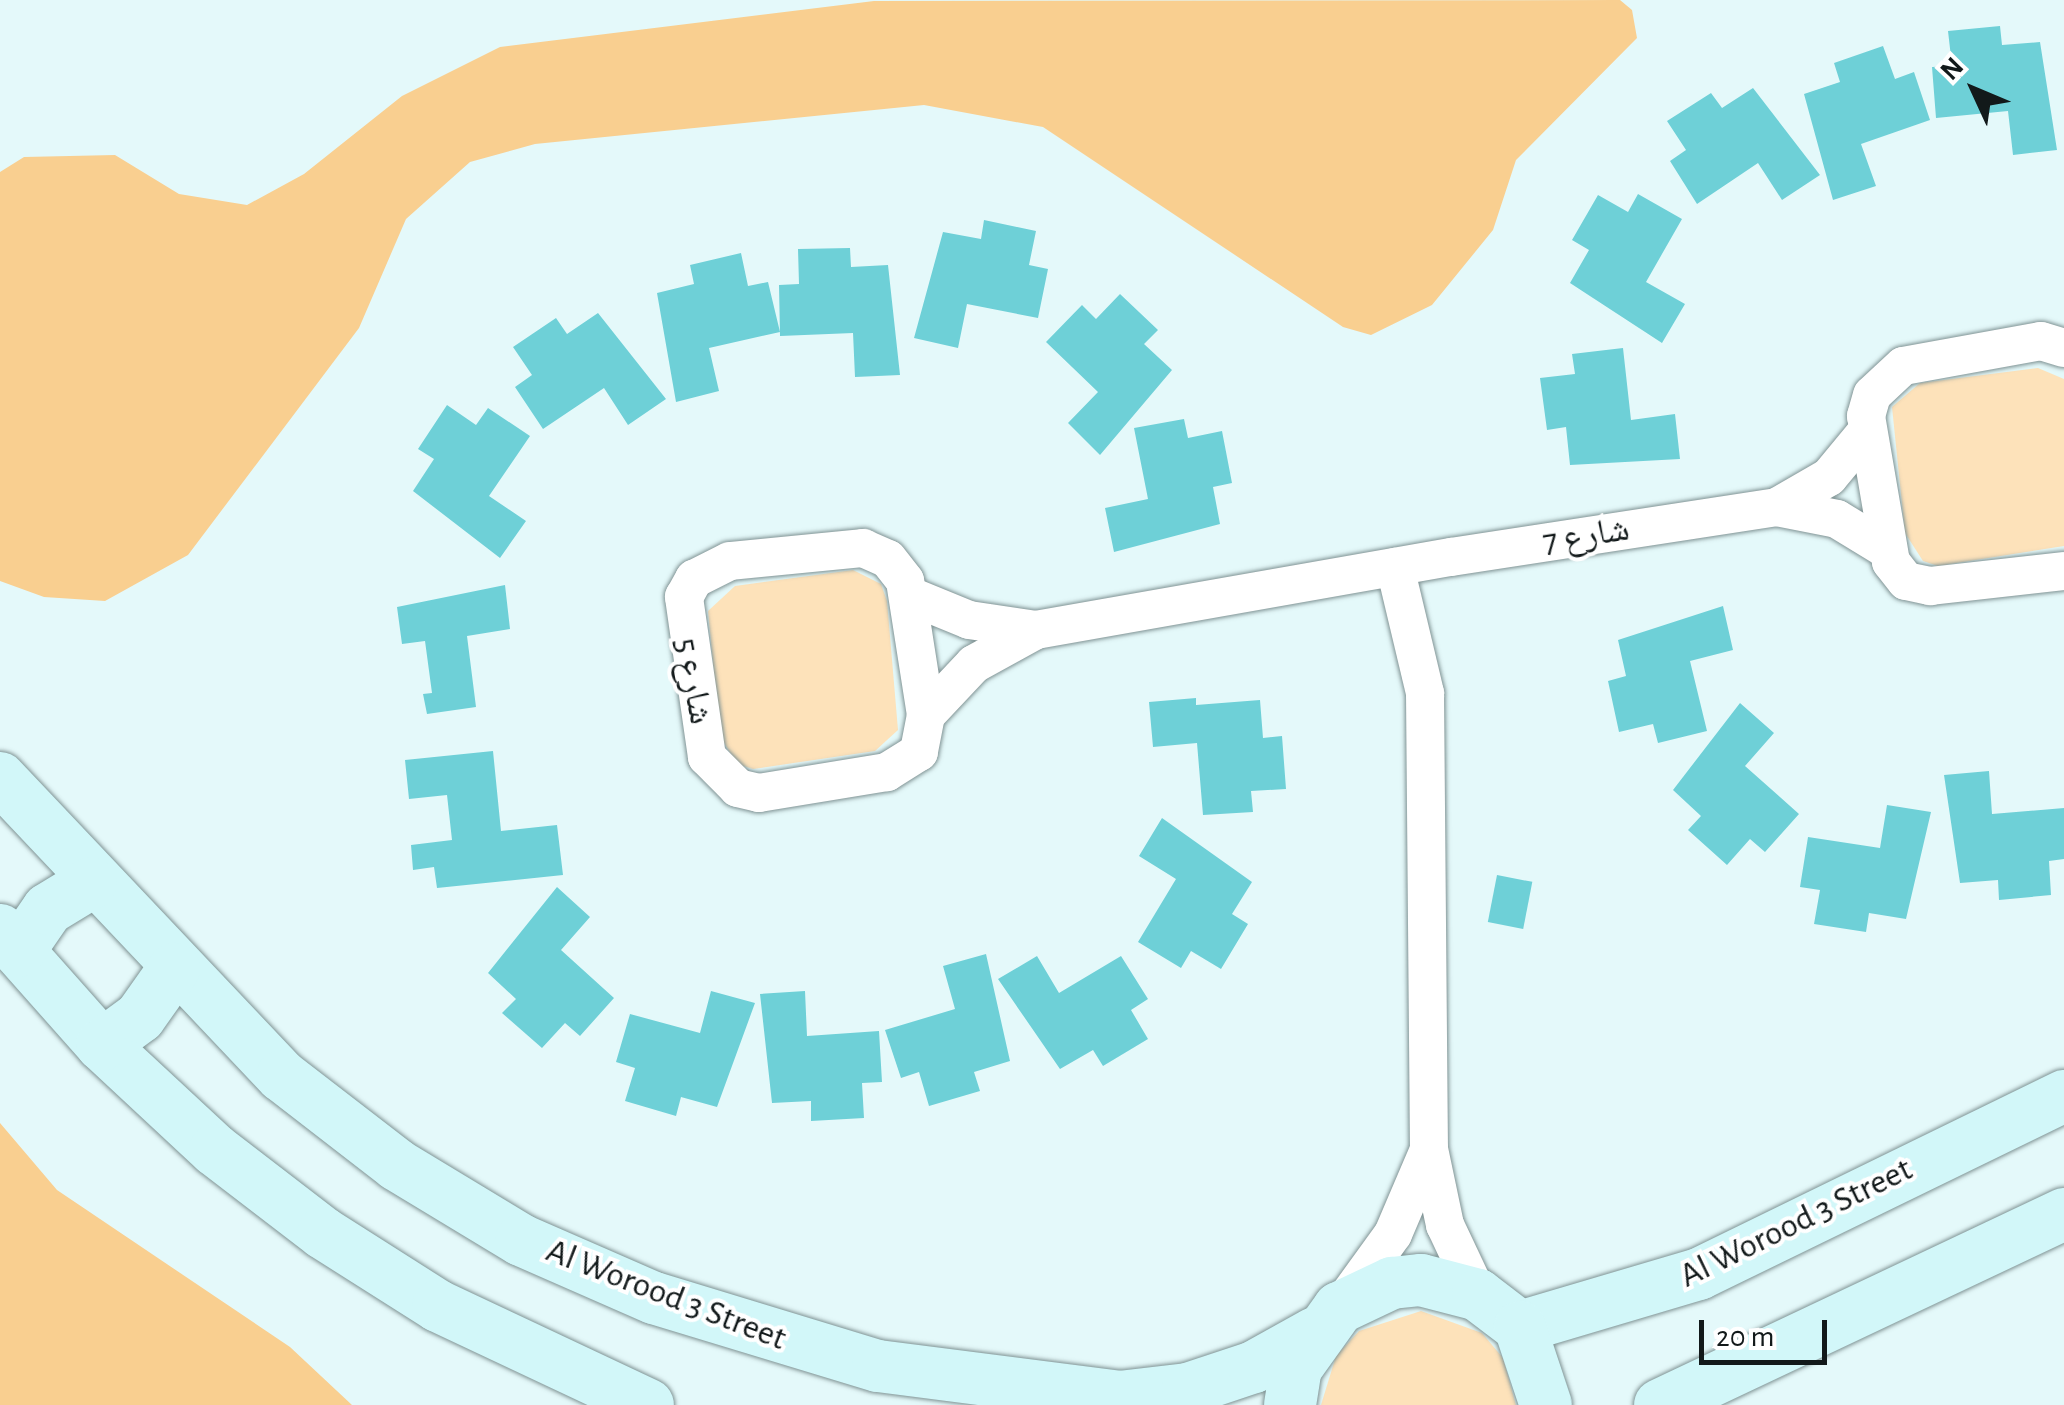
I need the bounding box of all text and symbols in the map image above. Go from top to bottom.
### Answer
north arrow [1924,40,2024,140]
text: N [1936,52,1969,86]
street label: شارع 7 [1540,508,1632,564]
street label: شارع 5 [664,634,722,728]
street label: Al Worood 3 Street [1673,1149,1919,1297]
street label: Al Worood 3 Street [540,1230,792,1360]
scale bar [1704,1300,1832,1362]
text: 20 m [1716,1322,1774,1352]

